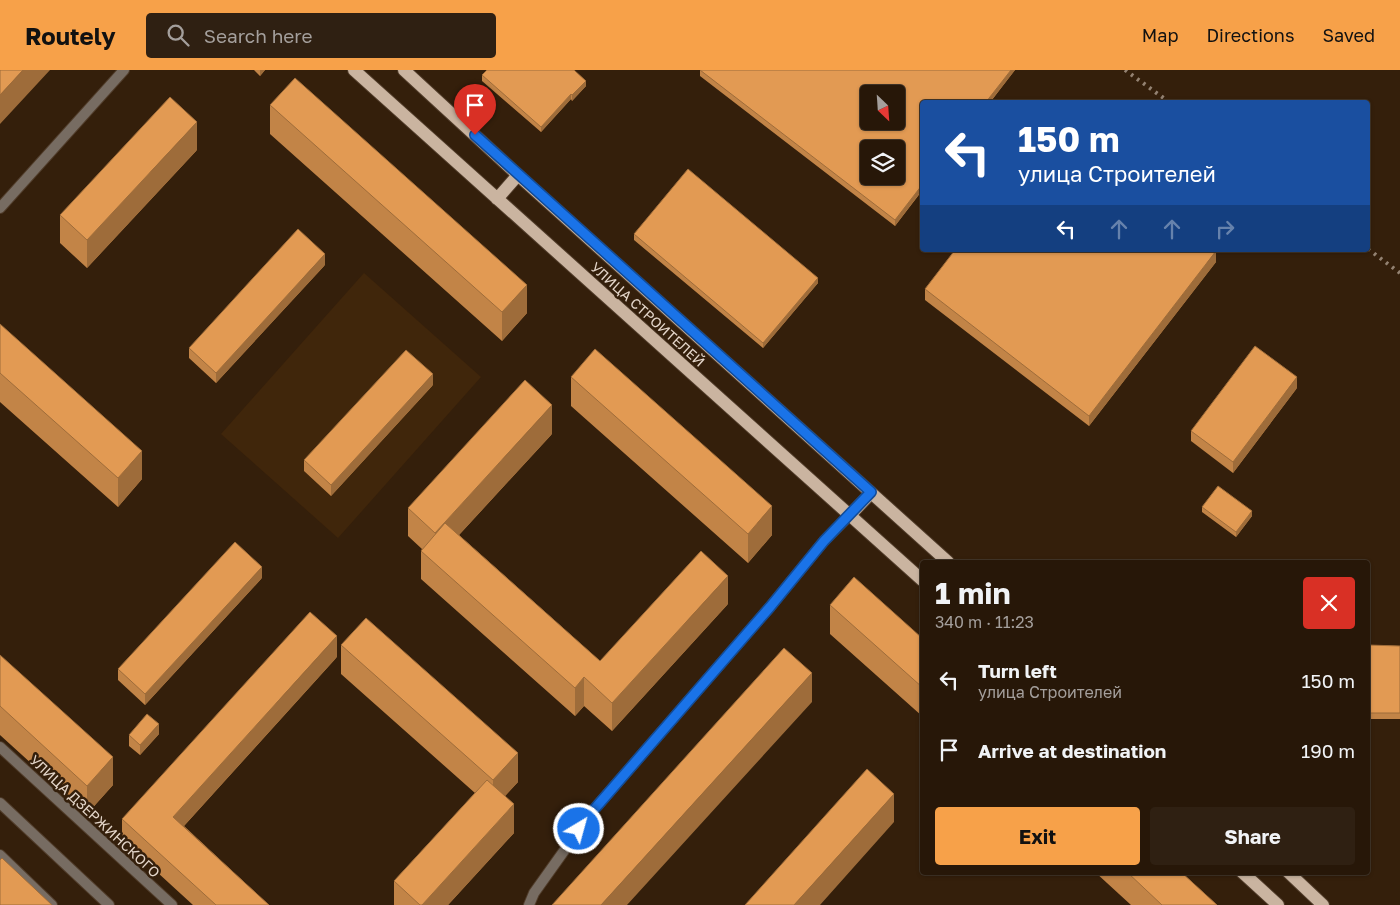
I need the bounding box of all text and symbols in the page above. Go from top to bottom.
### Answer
search box [146,13,496,58]
text: Routely [25,21,116,50]
icon: search [164,21,192,49]
text: Search here [204,24,313,47]
text: Map [1142,24,1178,46]
text: Directions [1206,24,1294,46]
text: Saved [1322,24,1375,46]
pin [454,84,496,135]
north arrow [860,85,905,130]
map controls [860,85,905,185]
icon: arrive [461,91,489,119]
text: 150 m [1018,118,1120,160]
icon: left [935,120,1000,185]
button: layers [860,140,905,185]
text: улица Строителей [1018,160,1216,187]
icon: left [1052,215,1080,243]
icon: ahead [1105,215,1133,243]
icon: ahead [1158,215,1186,243]
icon: right [1211,215,1239,243]
street label: УЛИЦА СТРОИТЕЛЕЙ [587,258,709,370]
text: 1 min [935,575,1011,611]
button: close [1303,577,1355,629]
text: 340 m · 11:23 [935,612,1034,632]
text: Turn left [978,659,1057,682]
icon: left [935,666,963,694]
text: 150 m [1301,669,1355,692]
text: улица Строителей [978,682,1122,702]
icon: arrive [935,736,963,764]
text: Arrive at destination [978,739,1166,762]
text: 190 m [1301,739,1355,762]
street label: УЛИЦА ДЗЕРЖИНСКОГО [26,751,164,881]
position arrow [552,802,604,854]
button: Exit [935,807,1140,865]
button: Share [1150,807,1355,865]

